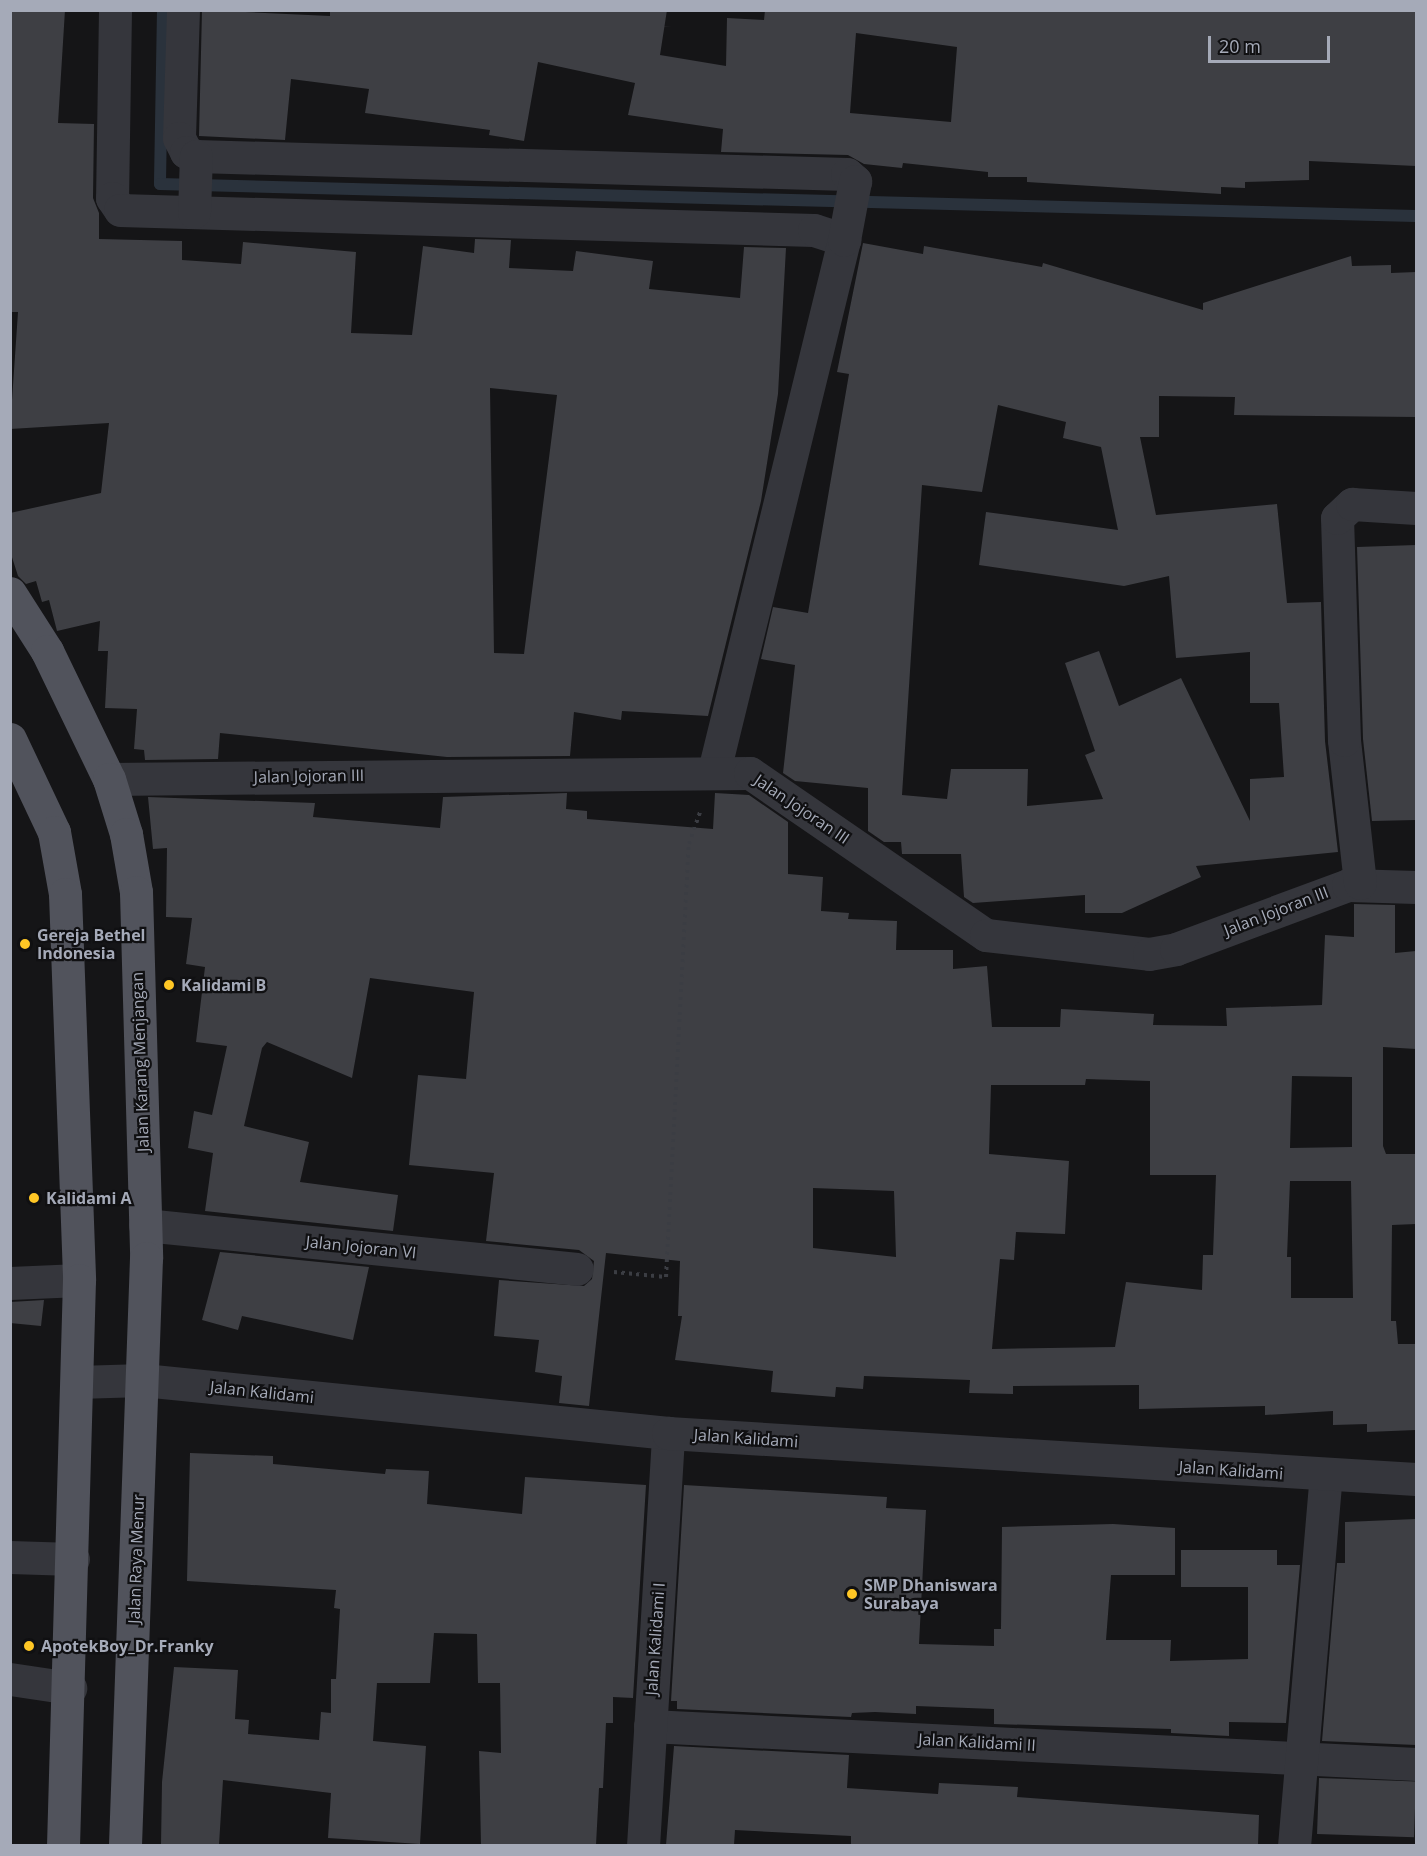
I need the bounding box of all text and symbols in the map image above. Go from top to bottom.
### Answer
scale bar [1211,24,1332,62]
text: 20 m [1219,34,1261,58]
street label: Jalan Jojoran III [254,765,364,787]
street label: Jalan Jojoran III [751,770,853,848]
street label: Jalan Jojoran III [1221,882,1331,940]
place label: Gereja Bethel Indonesia [37,925,145,963]
marker: Gereja Bethel Indonesia [18,937,32,951]
street label: Jalan Karang Menjangan [127,972,153,1152]
place label: Kalidami B [181,975,266,995]
marker: Kalidami B [162,978,176,992]
place label: Kalidami A [46,1188,132,1208]
marker: Kalidami A [27,1191,41,1205]
street label: Jalan Jojoran VI [305,1232,417,1262]
street label: Jalan Kalidami [209,1377,315,1407]
street label: Jalan Kalidami [693,1425,799,1451]
street label: Jalan Kalidami [1178,1457,1284,1483]
street label: Jalan Raya Menur [124,1494,148,1624]
place label: SMP Dhaniswara Surabaya [864,1575,998,1613]
street label: Jalan Kalidami I [641,1582,669,1696]
marker: SMP Dhaniswara Surabaya [845,1587,859,1601]
place label: ApotekBoy_Dr.Franky [41,1636,214,1656]
marker: ApotekBoy_Dr.Franky [22,1639,36,1653]
street label: Jalan Kalidami II [918,1729,1036,1755]

